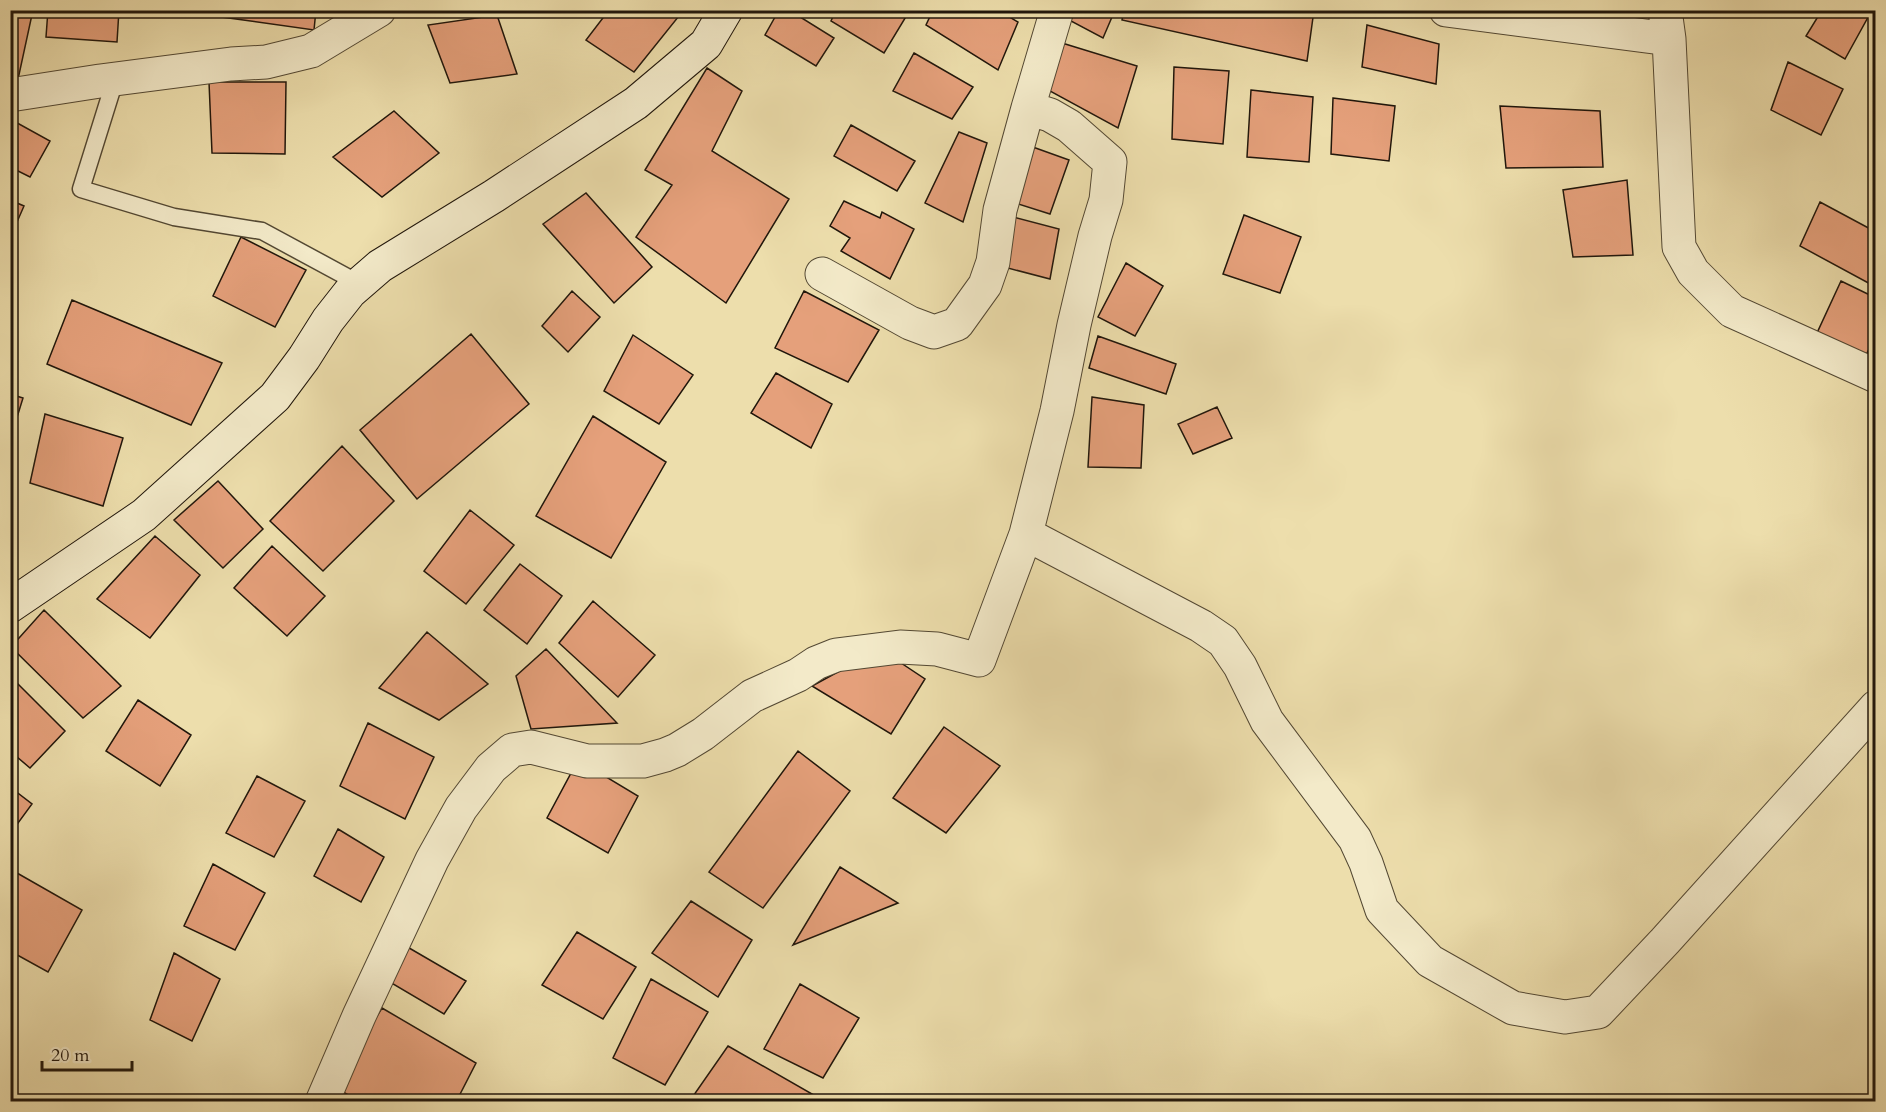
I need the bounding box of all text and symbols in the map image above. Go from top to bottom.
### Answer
scale bar [42,1034,132,1072]
text: 20 m [51,1043,90,1068]

